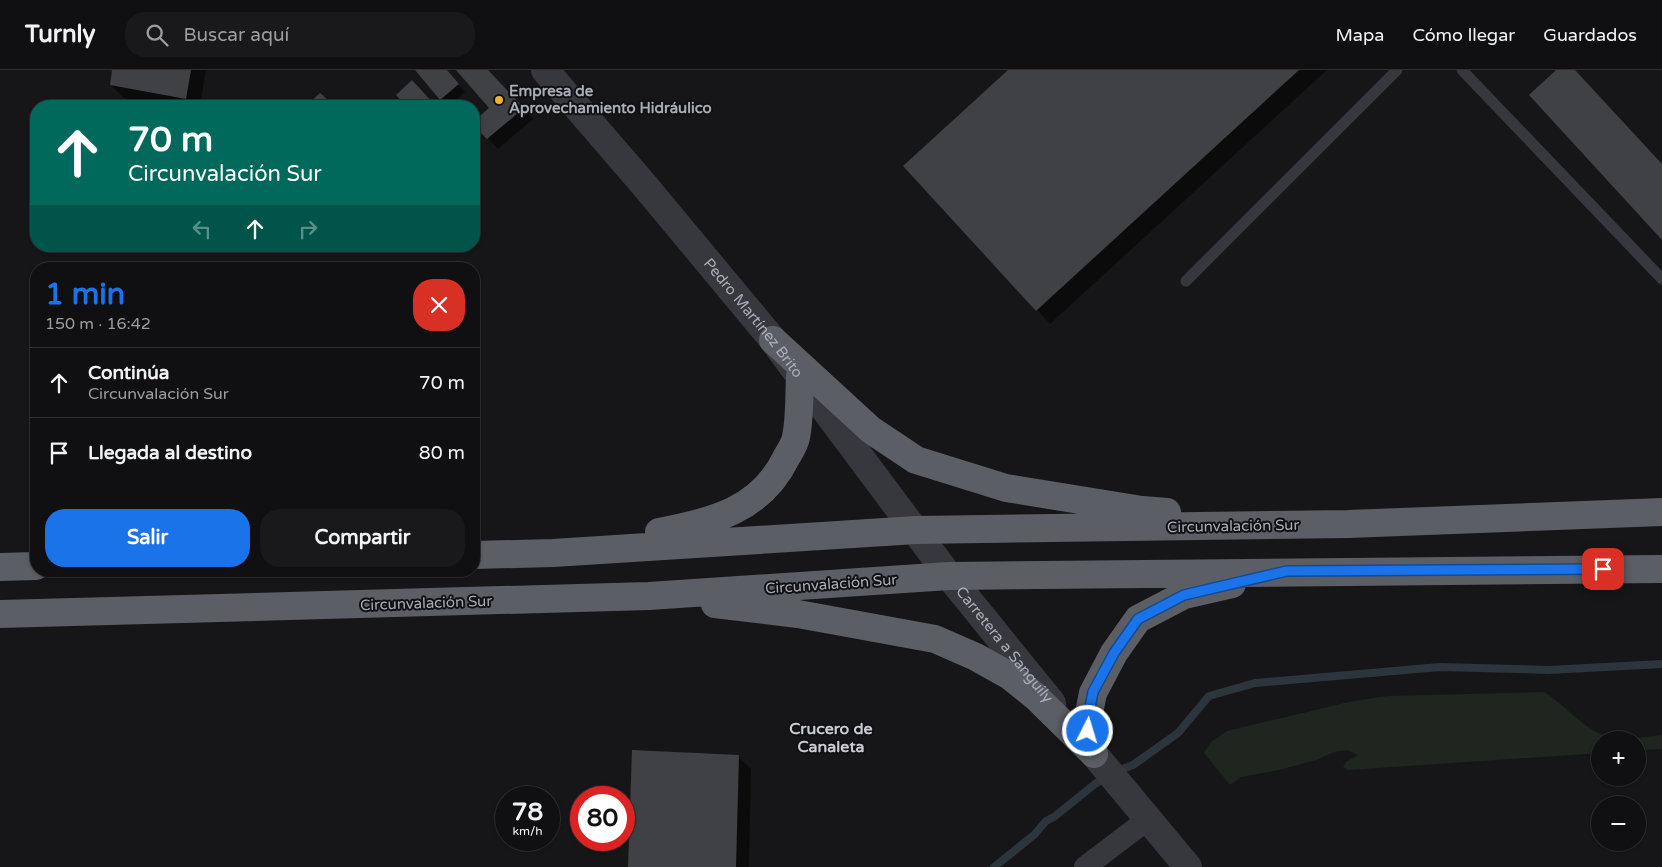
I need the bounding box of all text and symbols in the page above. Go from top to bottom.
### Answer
search box [125,12,475,57]
text: Turnly [25,20,95,49]
icon: search [143,21,171,49]
text: Buscar aquí [183,24,289,46]
text: Mapa [1335,24,1384,46]
text: Cómo llegar [1412,24,1515,46]
text: Guardados [1543,24,1637,46]
place label: Empresa de Aprovechamiento Hidráulico [509,82,712,118]
marker: Empresa de Aprovechamiento Hidráulico [493,94,505,106]
text: 70 m [128,119,213,161]
icon: ahead [45,120,110,185]
text: Circunvalación Sur [128,161,322,187]
icon: left [188,215,216,243]
icon: ahead [241,215,269,243]
icon: right [294,215,322,243]
street label: Pedro Martínez Brito [700,255,807,381]
text: 1 min [45,276,125,313]
button: close [413,279,465,331]
text: 150 m · 16:42 [45,314,151,334]
text: Continúa [88,362,170,384]
icon: ahead [45,369,73,397]
text: 70 m [419,372,465,394]
text: Circunvalación Sur [88,384,229,404]
icon: arrive [45,439,73,467]
text: Llegada al destino [88,442,252,464]
text: 80 m [419,442,465,464]
button: Salir [45,509,250,567]
button: Compartir [260,509,465,567]
street label: Circunvalación Sur [1167,516,1299,536]
pin [1582,548,1624,590]
icon: arrive [1589,555,1617,583]
street label: Circunvalación Sur [764,570,898,598]
street label: Carretera a Sanguily [952,583,1057,706]
street label: Circunvalación Sur [360,592,493,614]
position arrow [1061,704,1113,756]
district label: Crucero de Canaleta [789,719,873,757]
map controls [1591,731,1646,851]
button: + [1591,731,1646,786]
speed limit sign: 80 [570,786,635,851]
button: − [1591,796,1646,851]
text: 78 [512,797,543,827]
text: km/h [512,824,543,838]

